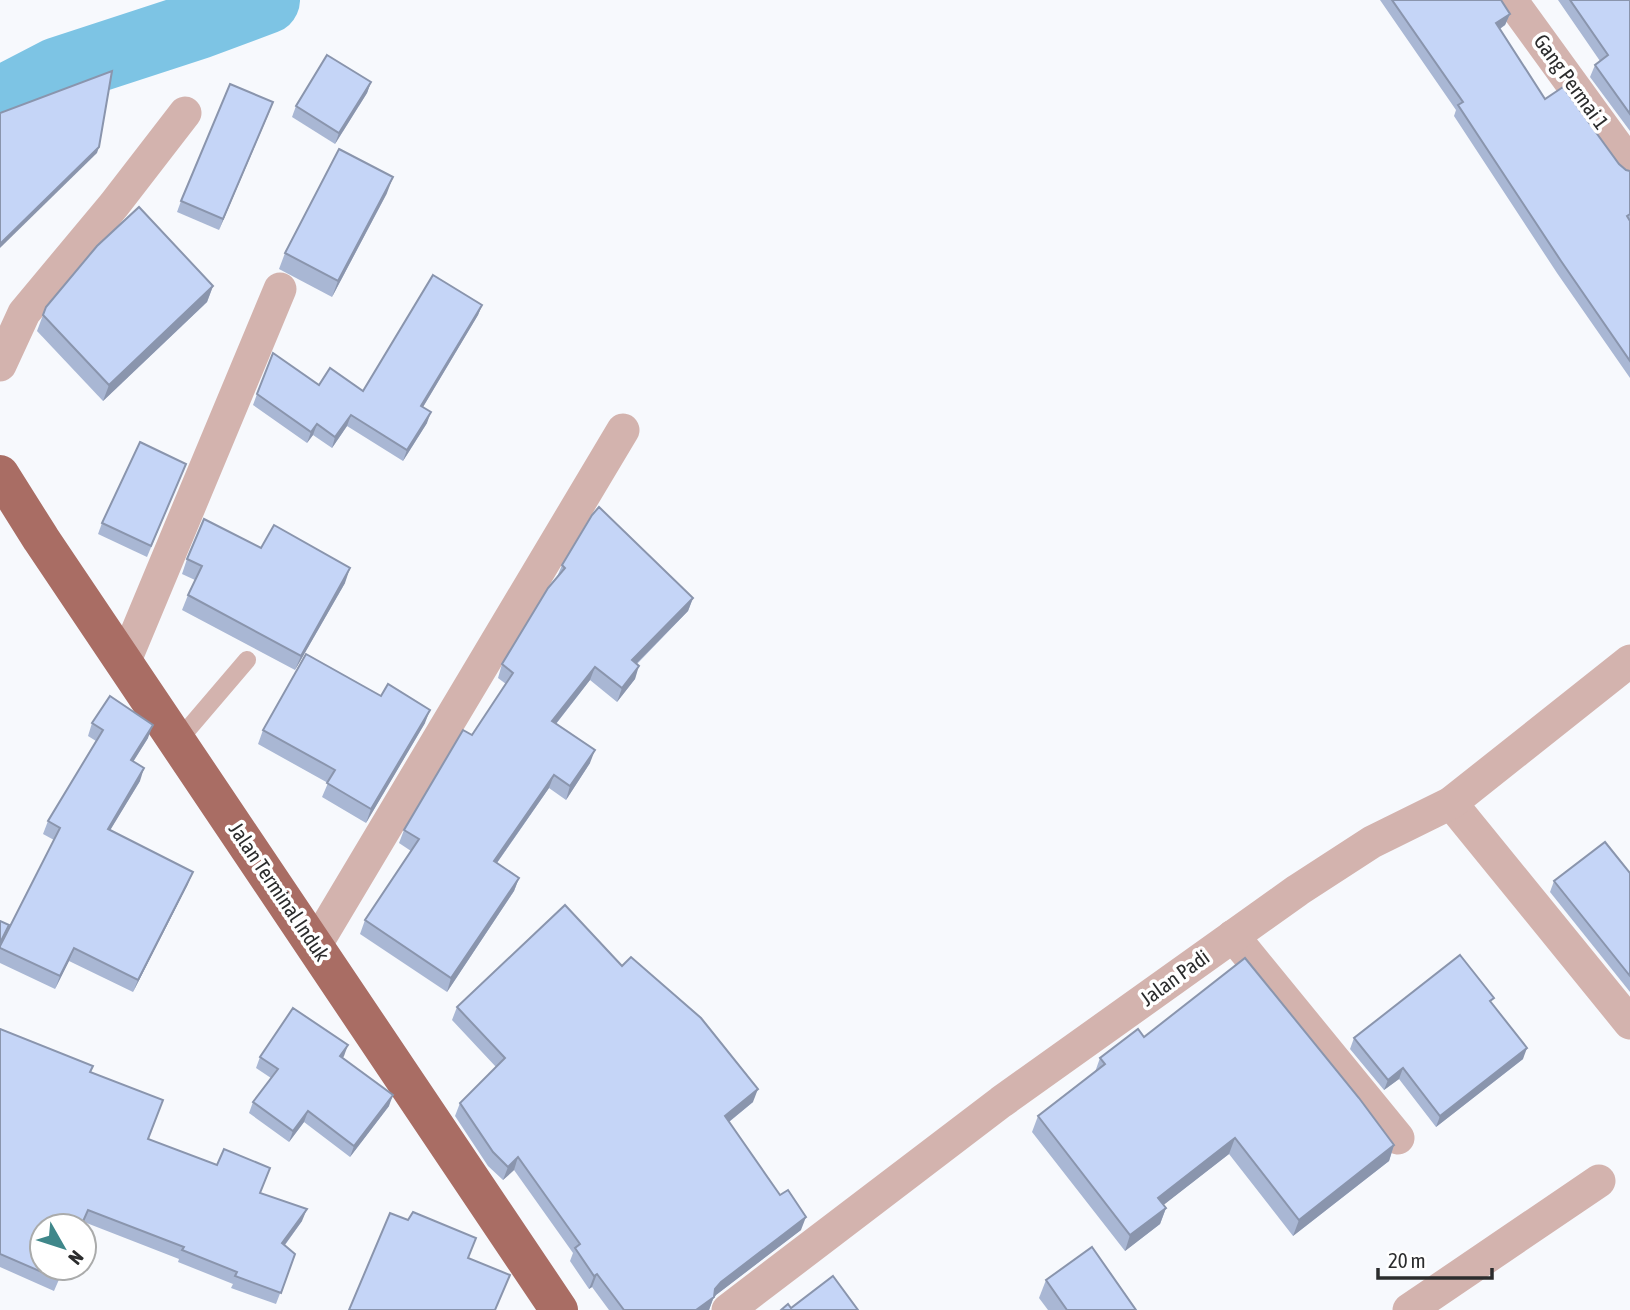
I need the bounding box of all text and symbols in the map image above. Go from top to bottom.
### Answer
street label: Gang Permai 1 [1529,29,1614,133]
street label: Jalan Terminal Induk [225,818,335,965]
street label: Jalan Padi [1135,944,1214,1010]
north arrow [28,1212,98,1282]
scale bar [1378,1236,1492,1280]
text: N [64,1246,88,1269]
text: 20 m [1388,1248,1426,1272]

